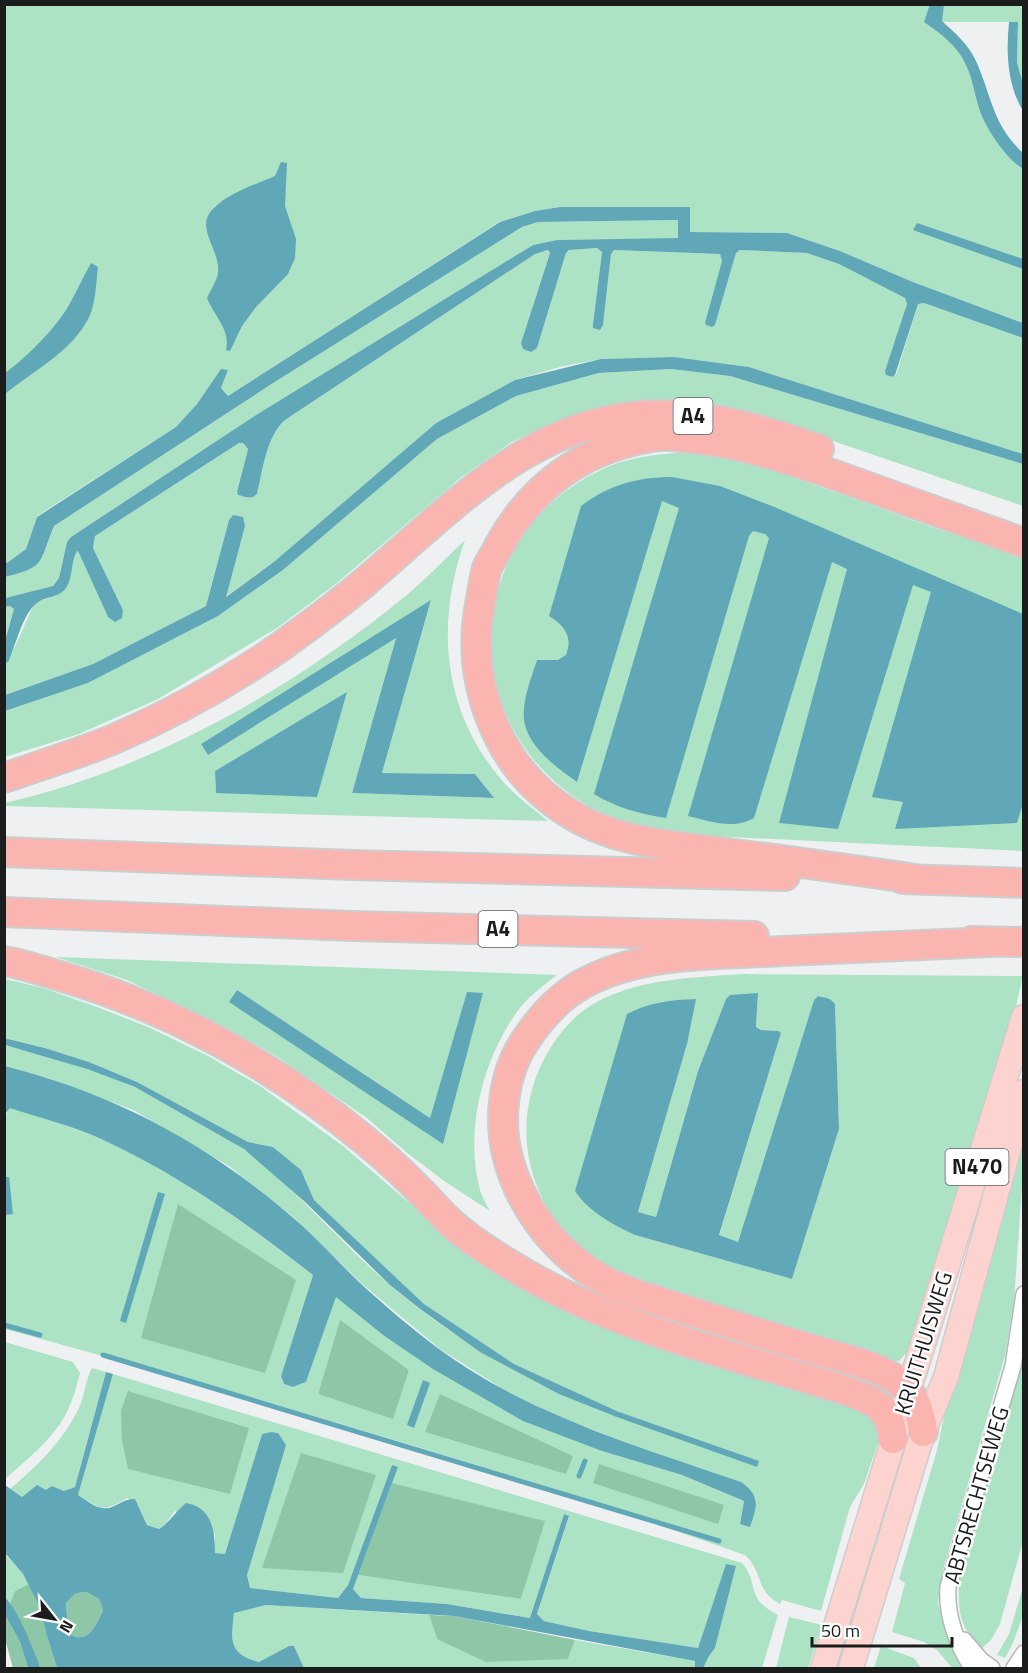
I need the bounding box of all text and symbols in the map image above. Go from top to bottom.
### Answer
road number: A4 [674,398,712,434]
road number: A4 [478,911,518,947]
road number: N470 [946,1149,1008,1185]
street label: KRUITHUISWEG [885,1267,961,1419]
street label: ABTSRECHTSEWEG [934,1402,1018,1588]
north arrow [24,1589,84,1649]
scale bar [812,1610,952,1648]
text: N [54,1616,80,1638]
text: 50 m [821,1617,860,1644]

